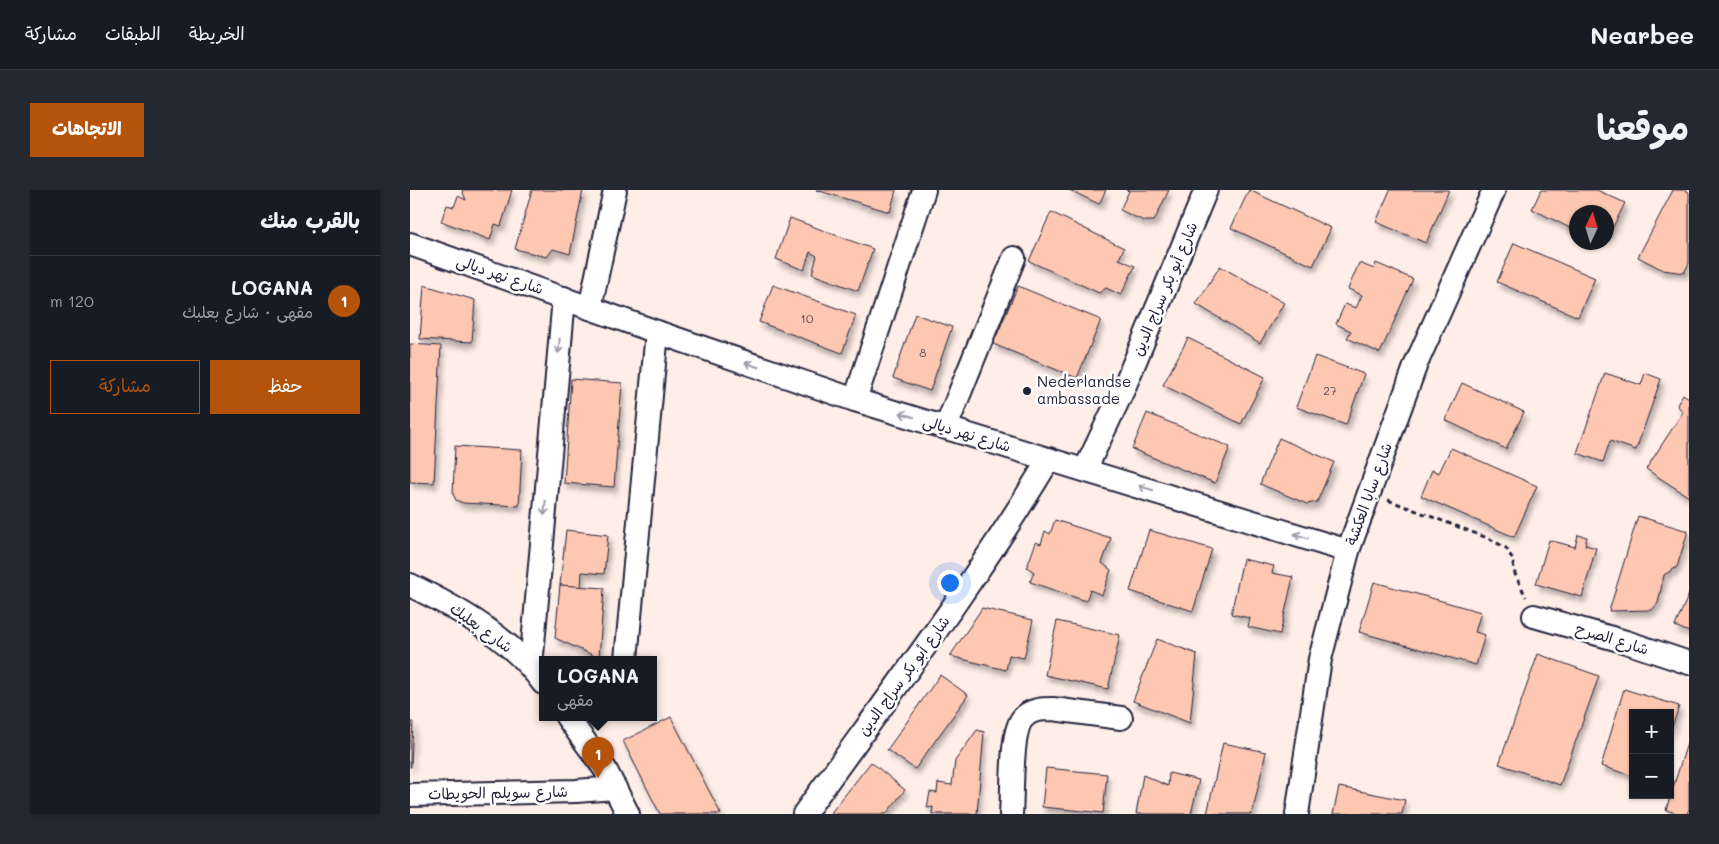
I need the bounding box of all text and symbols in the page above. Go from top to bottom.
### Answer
text: Nearbee [1590,19,1694,50]
text: مشاركة [25,21,77,45]
text: الطبقات [105,21,161,45]
text: الخريطة [189,21,245,45]
button: الاتجاهات [30,103,144,157]
text: موقعنا [1596,103,1689,149]
north arrow [1569,205,1614,250]
text: بالقرب منك [260,206,360,233]
street label: شارع أبو بكر سراج الدين [1127,219,1202,359]
street label: شارع نهر ديالى [454,250,547,299]
text: LOGANA [231,275,313,300]
text: 120 m [50,290,94,311]
text: 1 [340,290,348,311]
text: مقهى · شارع بعلبك [182,301,313,322]
house number: 10 [801,310,814,326]
one-way arrow [555,338,564,354]
house number: 8 [919,344,927,360]
button: مشاركة [50,360,200,414]
button: حفظ [210,360,360,414]
one-way arrow [745,360,761,369]
place label: Nederlandse ambassade [1037,371,1131,408]
house number: 27 [1323,382,1337,398]
marker: Nederlandse ambassade [1021,385,1033,397]
one-way arrow [899,410,915,420]
street label: شارع نهر ديالى [921,410,1014,457]
street label: شارع سابا العكشة [1340,440,1397,548]
one-way arrow [1138,483,1154,493]
one-way arrow [540,500,550,516]
one-way arrow [1294,531,1310,541]
your location [937,570,963,596]
street label: شارع بعلبك [446,598,517,657]
street label: شارع أبو بكر سراج الدين [853,611,954,740]
street label: شارع الصرح [1573,617,1651,660]
popup [539,656,657,721]
text: LOGANA [557,663,639,688]
text: مقهى [557,689,594,710]
map controls [1629,709,1674,799]
button: + [1629,709,1674,754]
pin: 1 [582,737,614,778]
button: − [1629,754,1674,799]
street label: شارع سويلم الحويطات [428,781,568,806]

